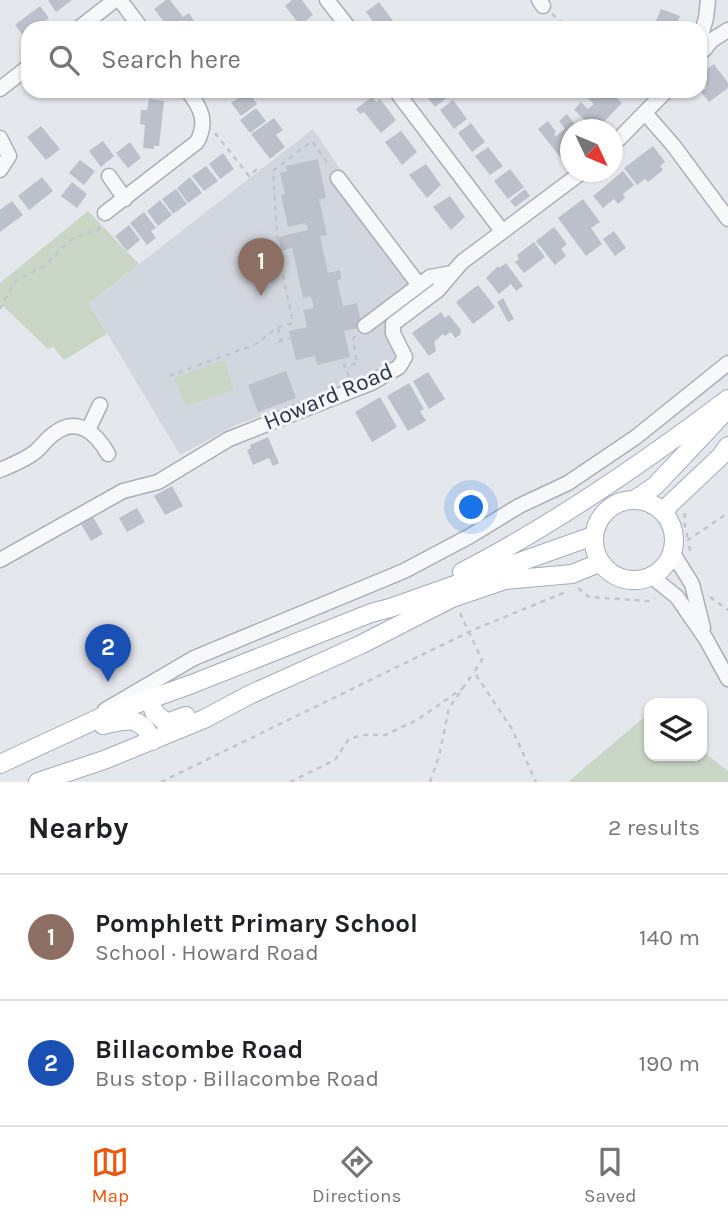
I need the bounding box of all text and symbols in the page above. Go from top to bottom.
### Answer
search box [21,21,707,98]
icon: search [45,41,83,79]
text: Search here [101,44,241,75]
north arrow [560,119,623,182]
pin: 1 [238,238,284,296]
street label: Howard Road [260,357,397,436]
your location [454,490,488,524]
pin: 2 [85,624,131,682]
map controls [644,698,707,761]
button: layers [644,698,707,761]
text: Nearby [28,810,128,846]
text: 2 results [608,814,700,841]
text: Pomphlett Primary School [95,908,418,939]
text: 1 [47,924,55,951]
text: 140 m [639,924,700,951]
text: School · Howard Road [95,939,319,966]
text: Billacombe Road [95,1034,304,1065]
text: 2 [44,1050,58,1077]
text: 190 m [638,1050,700,1077]
text: Bus stop · Billacombe Road [95,1065,379,1092]
tab: Map [91,1143,129,1207]
tab: Directions [312,1143,401,1207]
tab: Saved [584,1143,637,1207]

